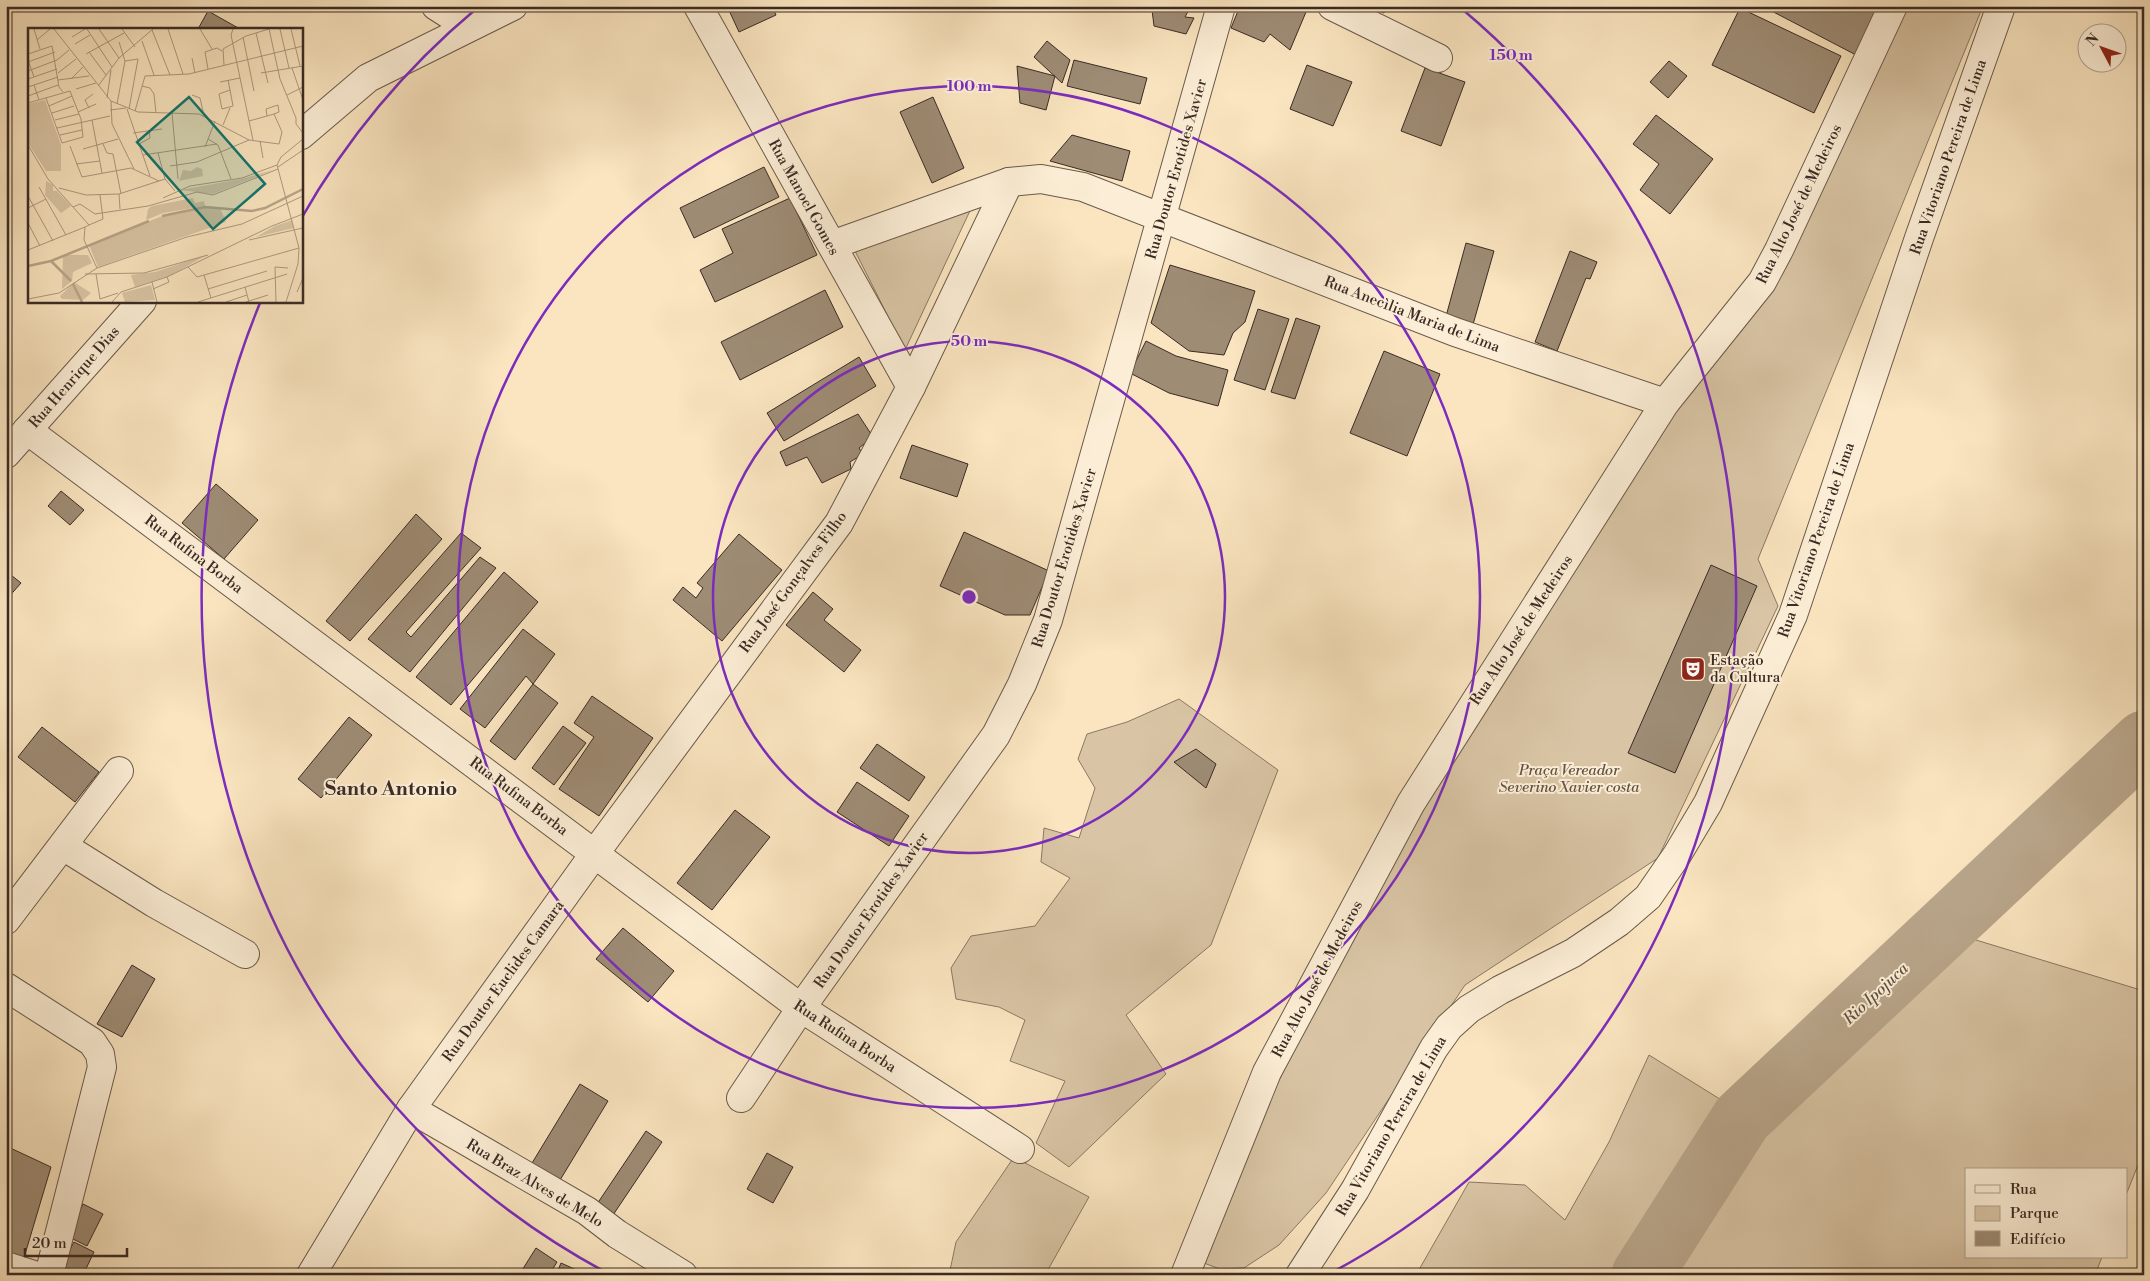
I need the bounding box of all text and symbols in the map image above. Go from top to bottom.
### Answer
north arrow [2078,22,2128,72]
inset map [28,28,302,302]
text: N [2083,30,2103,50]
text: 150 m [1489,46,1533,65]
street label: Rua Vitoriano Pereira de Lima [1906,57,1991,257]
street label: Rua Doutor Erotides Xavier [1142,76,1212,262]
text: 100 m [947,77,992,96]
street label: Rua Alto José de Medeiros [1752,121,1846,287]
street label: Rua Manoel Gomes [764,136,843,259]
street label: Rua Anecìlia Maria de Lima [1321,272,1503,357]
street label: Rua Henrique Dias [25,322,124,432]
text: 50 m [951,332,987,351]
street label: Rua Vitoriano Pereira de Lima [1774,440,1859,640]
street label: Rua Doutor Erotides Xavier [1028,466,1101,650]
street label: Rua José Gonçalves Filho [736,508,851,657]
street label: Rua Rufina Borba [141,511,247,598]
street label: Rua Alto José de Medeiros [1466,552,1577,709]
centre of rings [960,588,978,606]
place label: Estação da Cultura [1710,651,1781,687]
theatre icon: Estação da Cultura [1680,656,1706,682]
street label: Rua Rufina Borba [466,753,572,840]
park label: Praça Vereador Severino Xavier costa [1499,761,1640,797]
district label: Santo Antonio [325,777,457,802]
street label: Rua Doutor Erotides Xavier [810,828,933,992]
street label: Rua Doutor Euclides Camara [438,896,569,1066]
street label: Rua Alto José de Medeiros [1268,897,1367,1061]
water label: Rio Ipojuca [1838,959,1912,1030]
street label: Rua Rufina Borba [790,996,900,1077]
street label: Rua Vitoriano Pereira de Lima [1332,1032,1451,1220]
street label: Rua Braz Alves de Melo [463,1135,607,1232]
legend [1965,1168,2128,1258]
text: Rua [2010,1180,2037,1199]
text: Parque [2010,1204,2059,1223]
scale bar [25,1226,128,1258]
text: Edifício [2010,1230,2066,1249]
text: 20 m [32,1234,67,1253]

